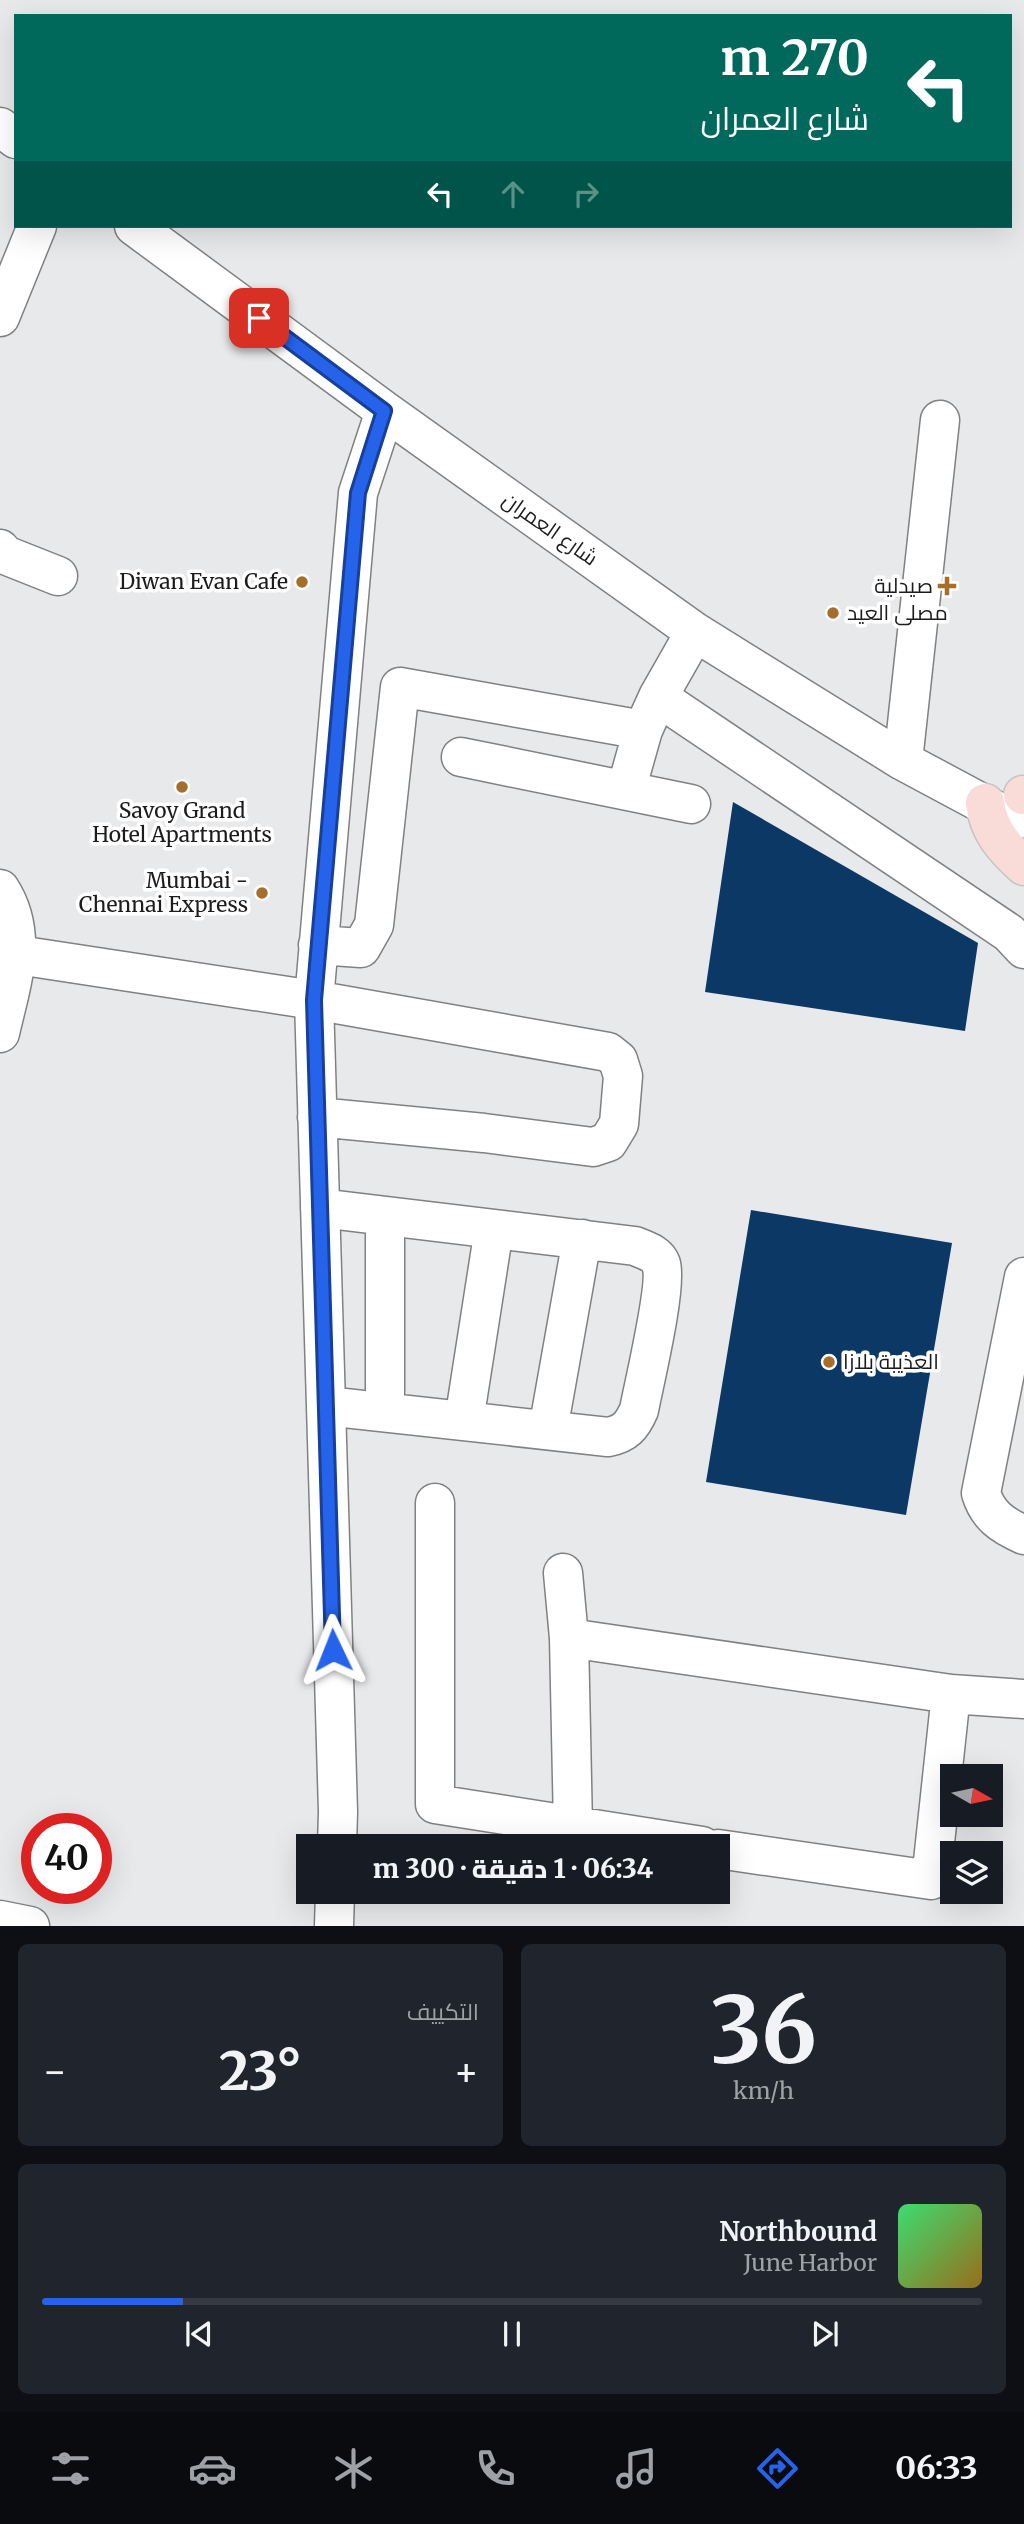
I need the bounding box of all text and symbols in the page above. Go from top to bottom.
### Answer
text: 270 m [721,27,869,88]
icon: left [893,42,984,133]
text: شارع العمران [701,99,869,139]
icon: left [421,175,459,213]
icon: ahead [494,175,532,213]
icon: right [567,175,605,213]
pin [229,288,289,348]
icon: arrive [240,299,278,337]
street label: شارع العمران [497,486,603,572]
place label: Diwan Evan Cafe [119,568,288,595]
place label: صيدلية [874,572,933,599]
marker: Diwan Evan Cafe [294,574,310,590]
marker: صيدلية [939,578,955,594]
place label: مصلى العيد [847,599,948,626]
marker: مصلى العيد [825,605,841,621]
marker: Savoy Grand Hotel Apartments [174,779,190,795]
place label: Savoy Grand Hotel Apartments [92,797,272,848]
place label: Mumbai - Chennai Express [79,867,248,918]
marker: Mumbai - Chennai Express [254,885,270,901]
place label: العذيبة بلازا [843,1348,939,1375]
marker: العذيبة بلازا [821,1354,837,1370]
position arrow [296,1613,370,1687]
north arrow [940,1764,1003,1827]
map controls [940,1764,1003,1904]
speed limit sign: 40 [21,1813,112,1904]
button: layers [940,1841,1003,1904]
text: 06:34 · 1 دقيقة · 300 m [373,1852,653,1885]
text: 36 [710,1973,817,2088]
text: التكييف [407,1997,479,2026]
text: 23° [219,2039,302,2104]
text: − [42,2048,67,2095]
text: + [454,2048,479,2095]
text: km/h [733,2076,794,2105]
text: Northbound [719,2215,877,2248]
text: June Harbor [744,2248,877,2277]
icon: previous [180,2315,218,2353]
icon: pause [493,2315,531,2353]
icon: next [806,2315,844,2353]
icon: filters [46,2444,95,2493]
icon: car [188,2444,237,2493]
icon: climate [329,2444,378,2493]
icon: phone [471,2444,520,2493]
icon: music [612,2444,661,2493]
icon: directions [753,2444,802,2493]
text: 06:33 [895,2448,978,2488]

